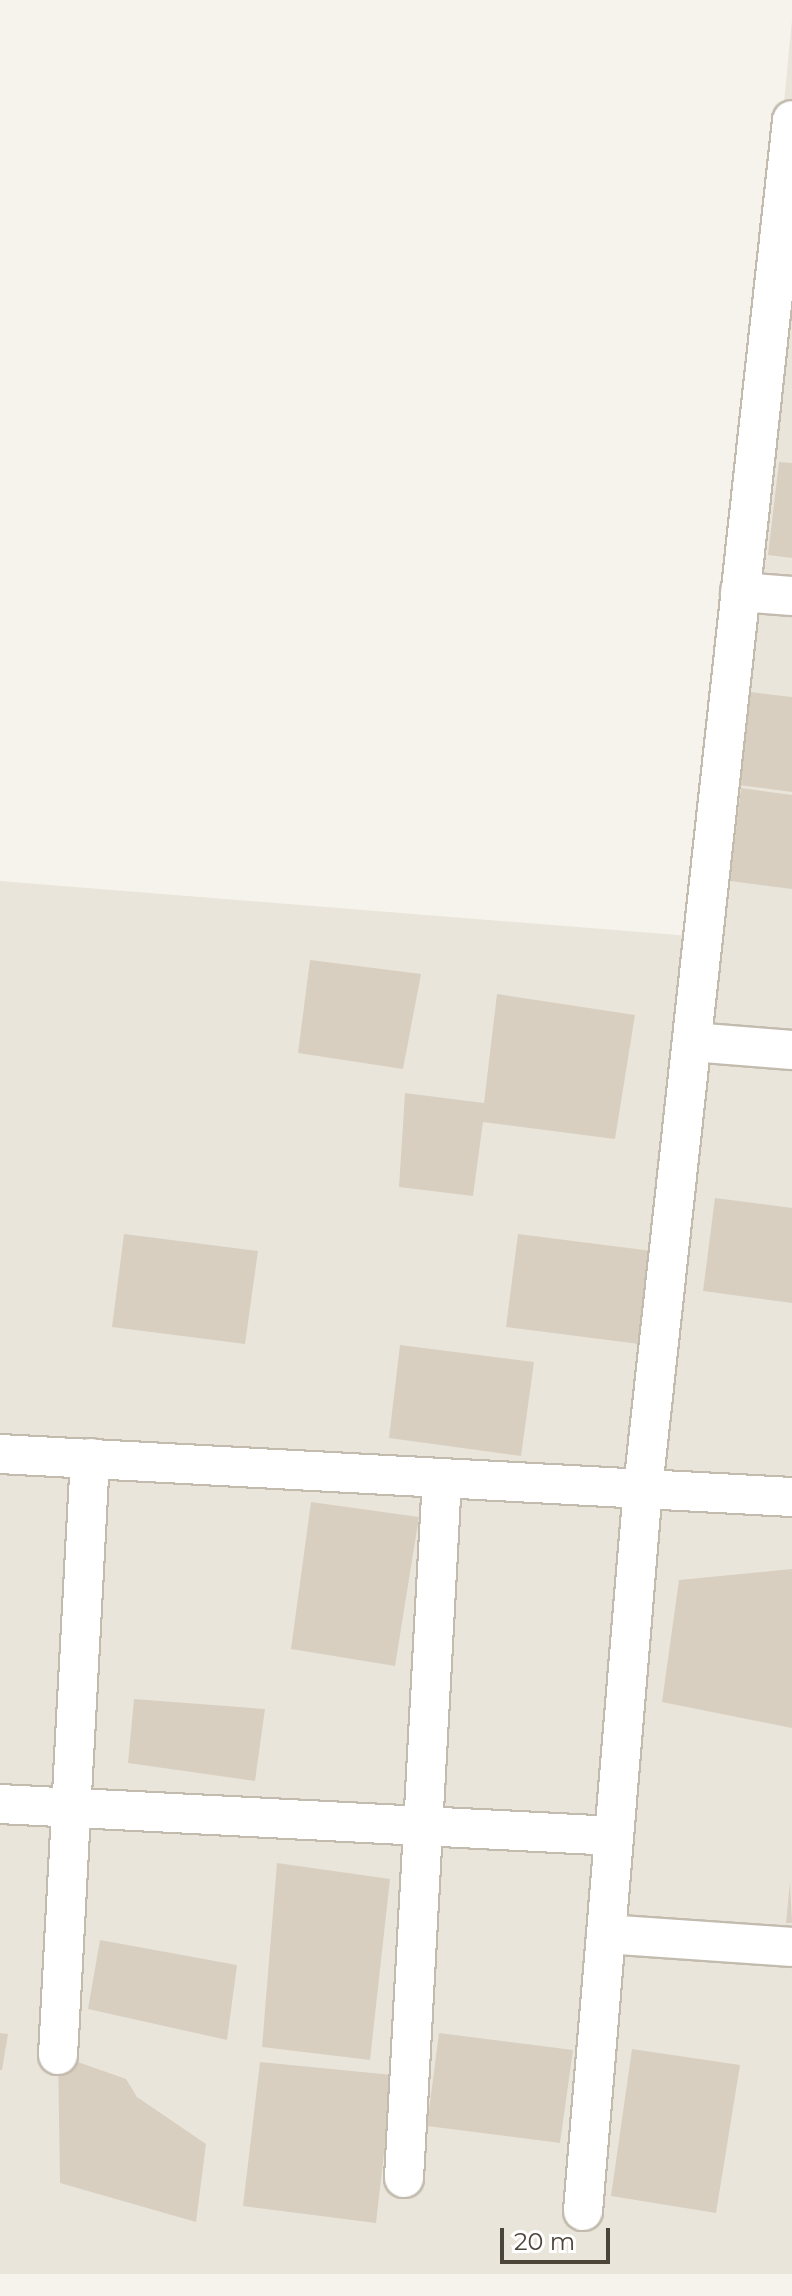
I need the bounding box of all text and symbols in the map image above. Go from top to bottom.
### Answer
scale bar [504,2212,614,2262]
text: 20 m [514,2227,575,2256]

